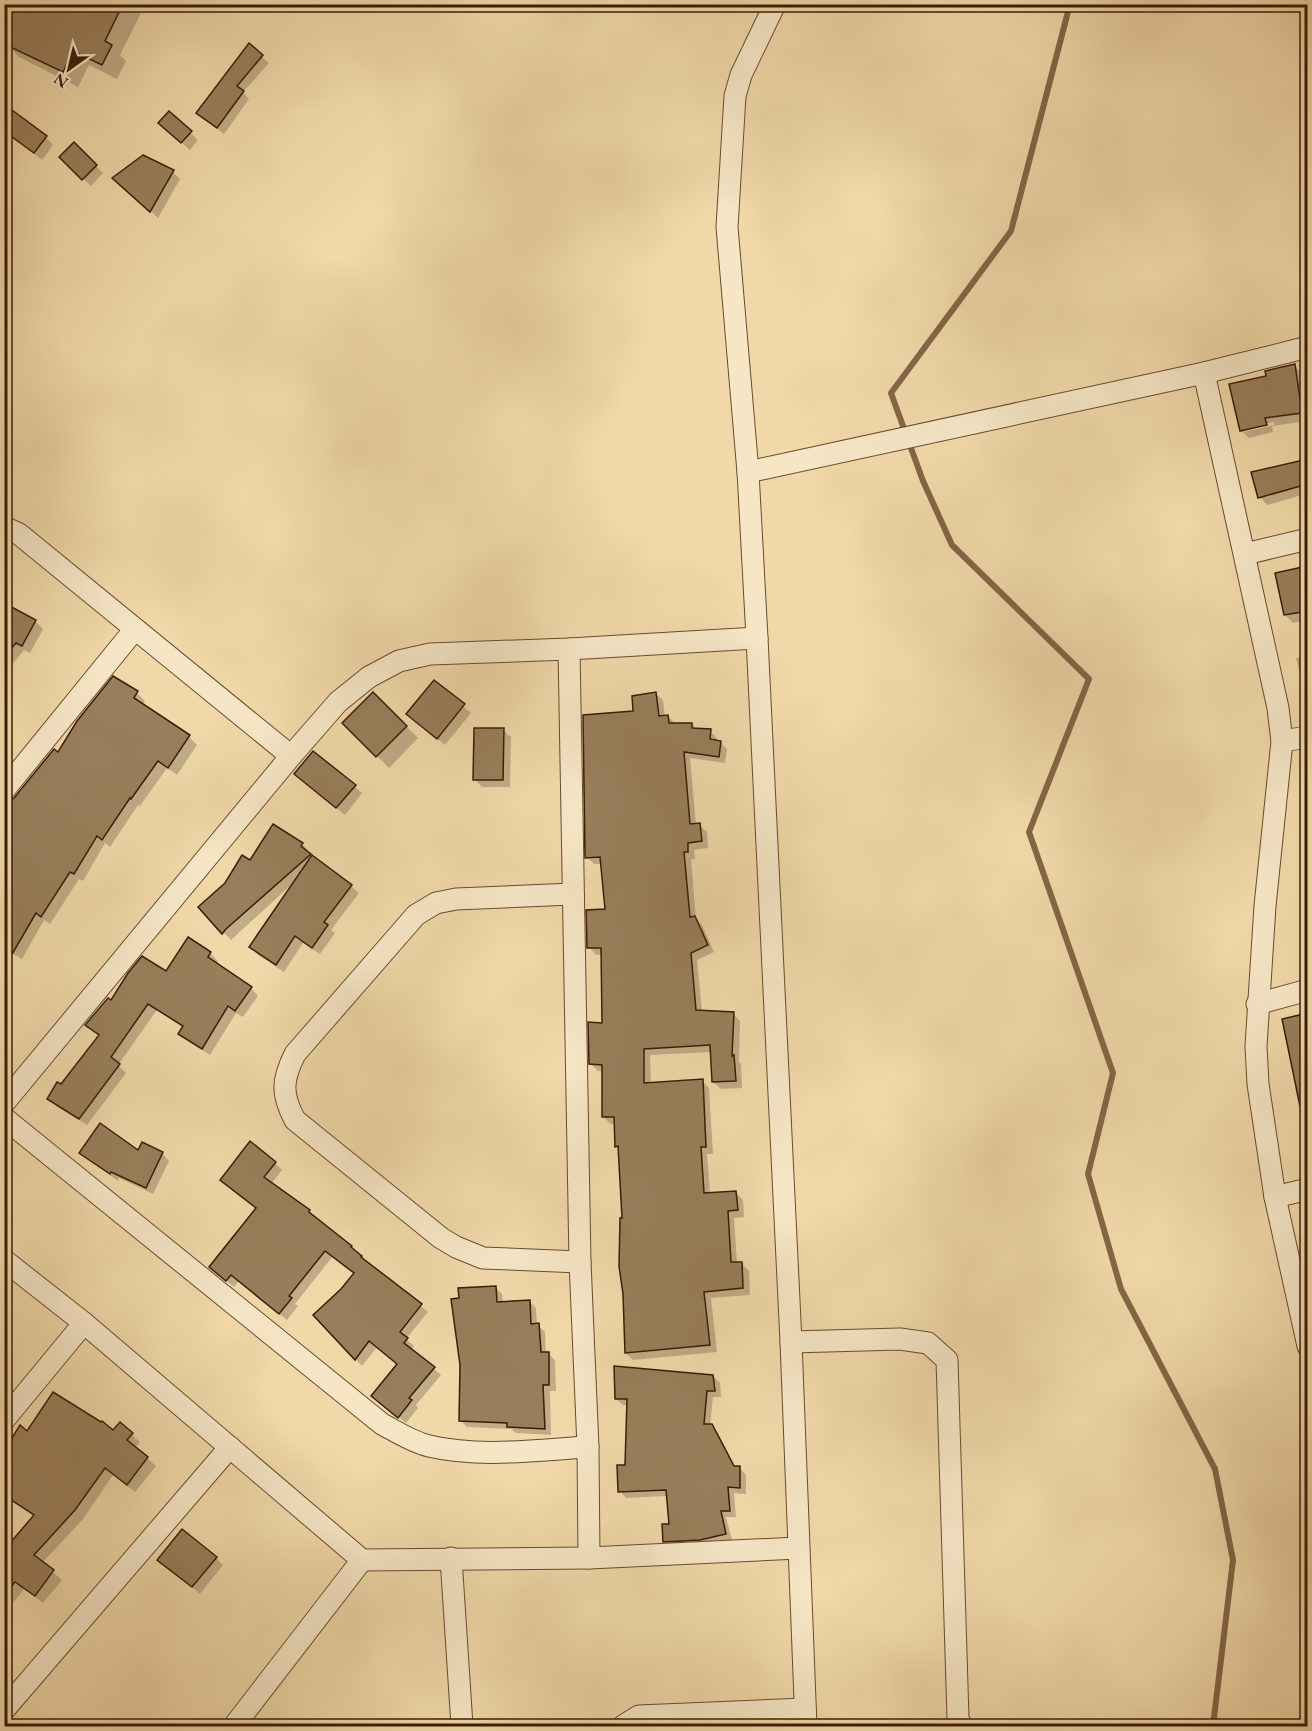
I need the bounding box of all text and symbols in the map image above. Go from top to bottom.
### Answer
north arrow [39,39,99,99]
text: N [50,69,72,93]

